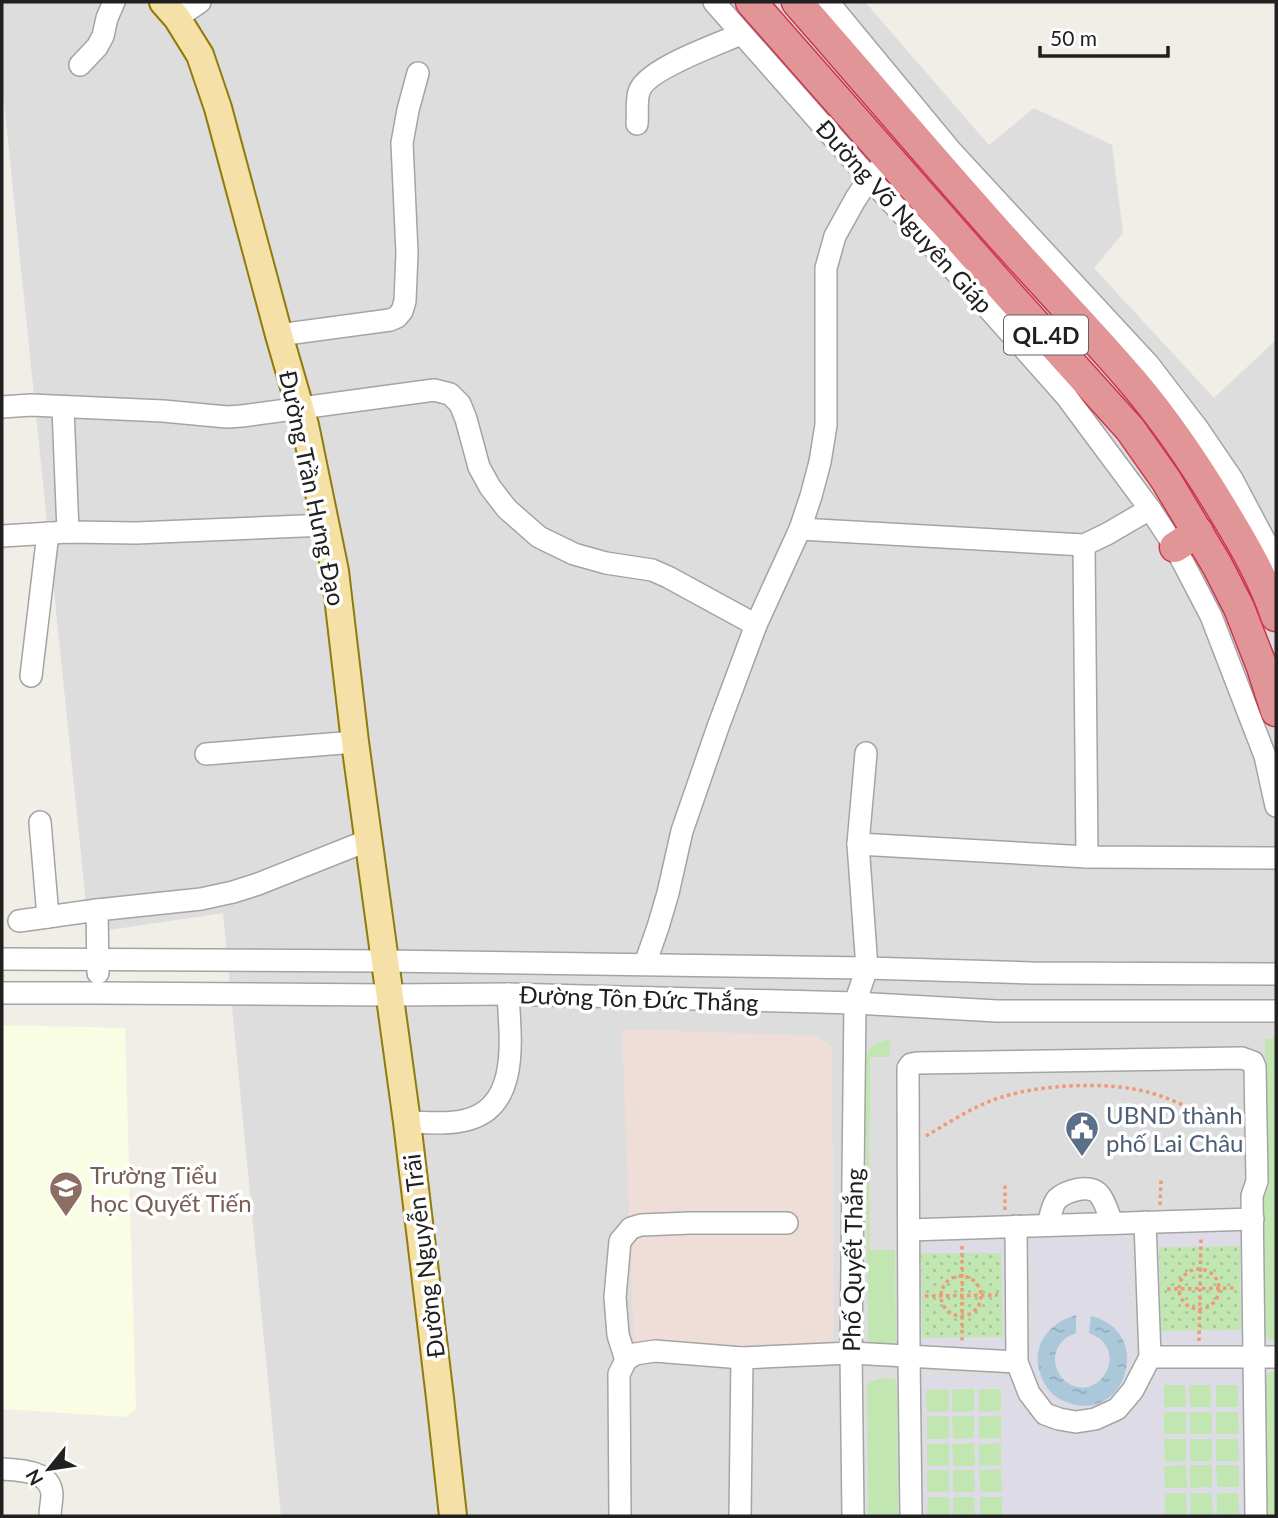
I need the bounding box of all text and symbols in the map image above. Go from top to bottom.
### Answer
scale bar [1040,14,1168,58]
text: 50 m [1050,25,1097,50]
street label: Đường Võ Nguyên Giáp [811,113,999,319]
road number: QL.4D [1004,316,1088,354]
street label: Đường Trần Hưng Đạo [274,368,352,608]
street label: Đường Tôn Đức Thắng [519,979,759,1017]
place label: UBND thành phố Lai Châu [1106,1100,1243,1157]
public building icon: UBND thành phố Lai Châu [1063,1109,1101,1158]
street label: Đường Nguyễn Trãi [396,1152,450,1360]
place label: Trường Tiểu học Quyết Tiến [90,1160,252,1217]
street label: Phố Quyết Thắng [836,1168,868,1352]
school or university icon: Trường Tiểu học Quyết Tiến [47,1169,85,1218]
north arrow [14,1434,84,1504]
text: N [20,1466,47,1490]

